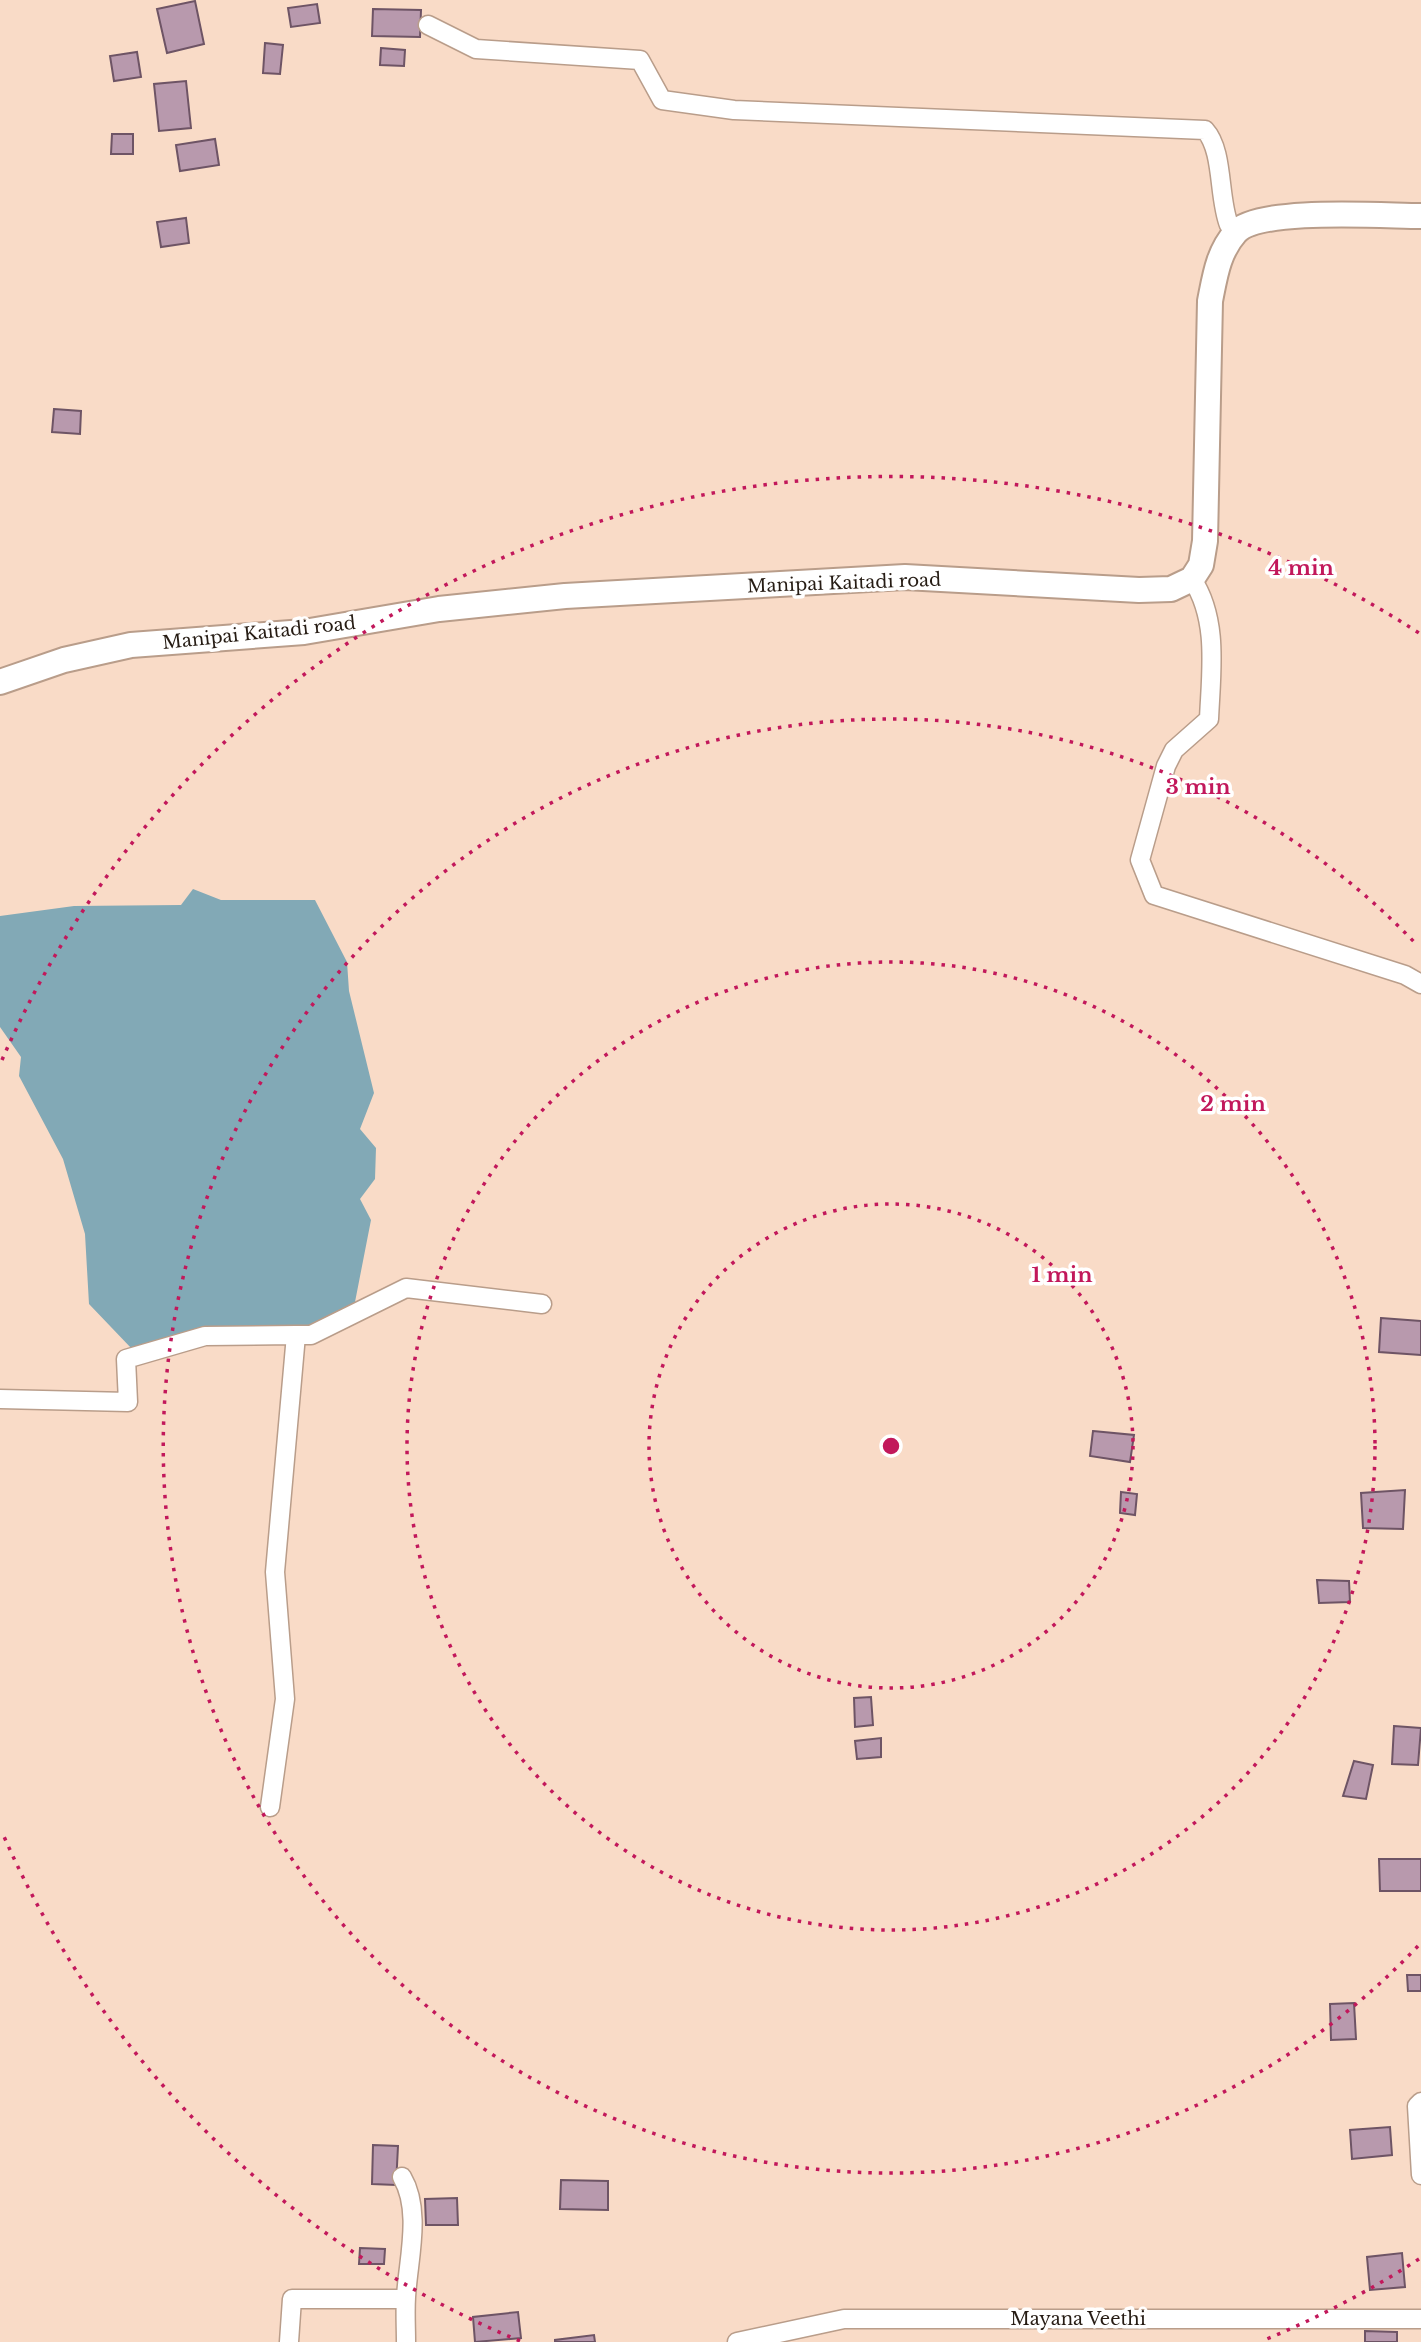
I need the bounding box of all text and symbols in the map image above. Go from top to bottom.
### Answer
text: 4 min [1268,555,1334,581]
street label: Manipai Kaitadi road [747,569,941,597]
street label: Manipai Kaitadi road [161,612,357,654]
text: 3 min [1165,774,1231,800]
text: 2 min [1200,1091,1266,1117]
text: 1 min [1032,1262,1092,1288]
centre of rings [879,1434,903,1458]
street label: Mayana Veethi [1010,2308,1146,2330]

